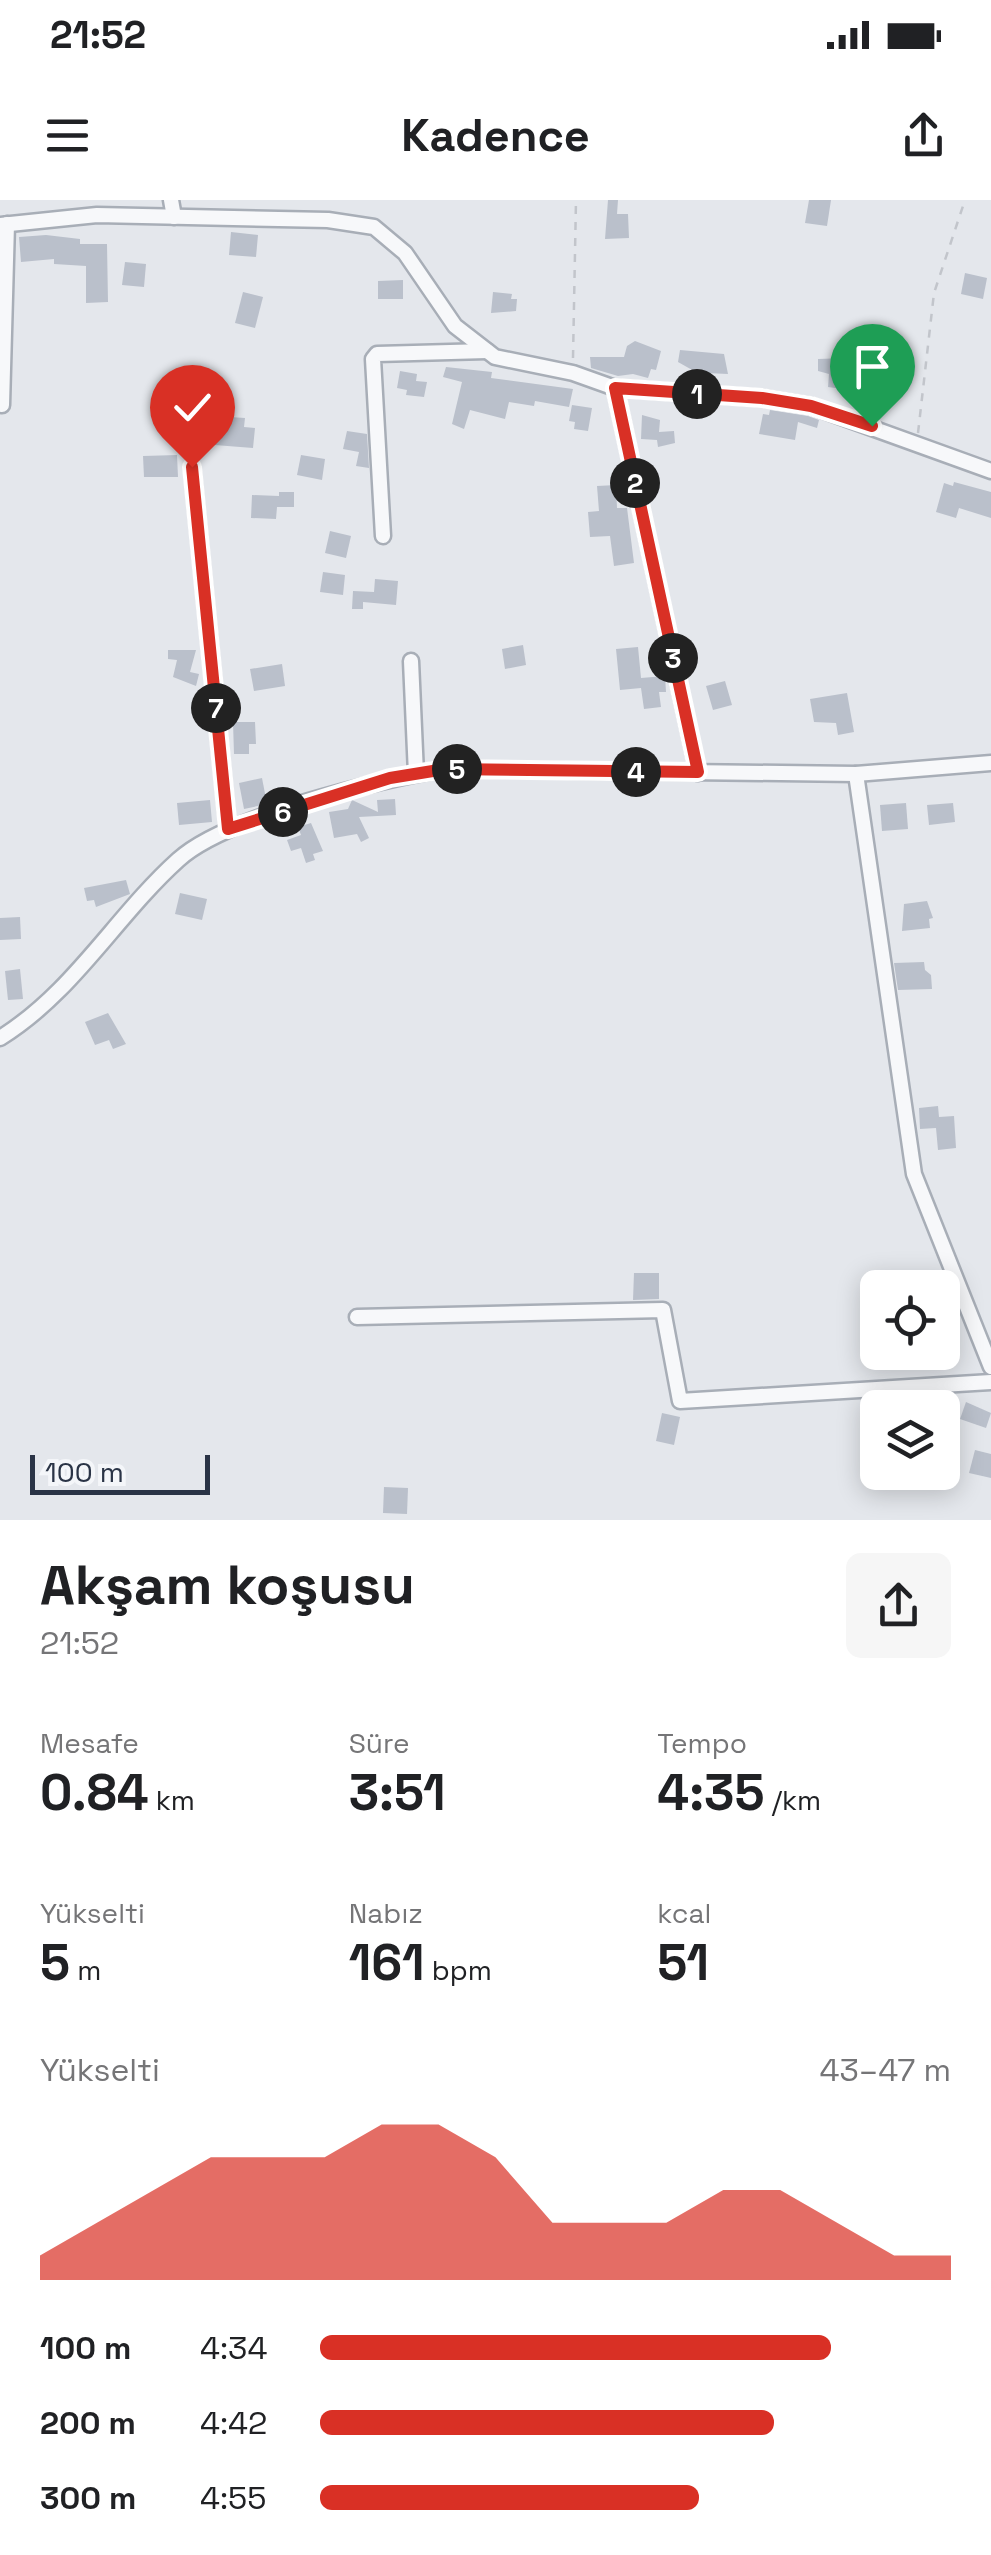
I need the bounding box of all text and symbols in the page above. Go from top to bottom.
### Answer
text: 21:52 [50,11,146,59]
text: Kadence [401,107,590,164]
icon: menu [40,108,95,163]
icon: share [896,108,951,163]
pin [830,324,915,427]
icon: arrive [845,339,900,394]
pin [150,365,235,468]
pin: 1 [672,369,722,419]
text: 1 [691,376,703,412]
icon: check [165,380,220,435]
pin: 2 [610,458,660,508]
text: 2 [627,465,643,501]
pin: 3 [648,633,698,683]
text: 3 [664,640,682,676]
pin: 7 [191,683,241,733]
text: 7 [208,690,224,726]
pin: 5 [432,744,482,794]
pin: 4 [611,747,661,797]
text: 5 [449,751,465,787]
text: 4 [627,754,645,790]
pin: 6 [258,787,308,837]
text: 6 [274,794,292,830]
map controls [860,1270,960,1490]
button: locate [860,1270,960,1370]
button: layers [860,1390,960,1490]
scale bar [30,1450,210,1494]
text: 100 m [45,1454,124,1490]
text: Akşam koşusu [40,1550,415,1620]
button: share [846,1553,951,1658]
text: 21:52 [40,1623,119,1663]
text: Mesafe [40,1725,139,1761]
text: Süre [349,1725,410,1761]
text: Tempo [657,1725,747,1761]
text: 0.84 [40,1761,149,1825]
text: 3:51 [349,1761,446,1825]
text: 4:35 [657,1761,764,1825]
text: km [149,1782,195,1818]
text: /km [764,1782,821,1818]
text: Yükselti [40,1895,145,1931]
text: Nabız [349,1895,423,1931]
text: kcal [657,1895,711,1931]
text: 5 [40,1931,70,1995]
text: 161 [349,1931,425,1995]
text: 51 [657,1931,709,1995]
text: m [70,1952,101,1988]
text: bpm [425,1952,492,1988]
text: Yükselti [40,2050,160,2090]
text: 43–47 m [819,2050,951,2090]
text: 100 m [40,2328,131,2368]
text: 4:34 [200,2328,267,2368]
text: 200 m [40,2403,136,2443]
text: 4:42 [200,2403,267,2443]
text: 300 m [40,2478,136,2518]
text: 4:55 [200,2478,266,2518]

